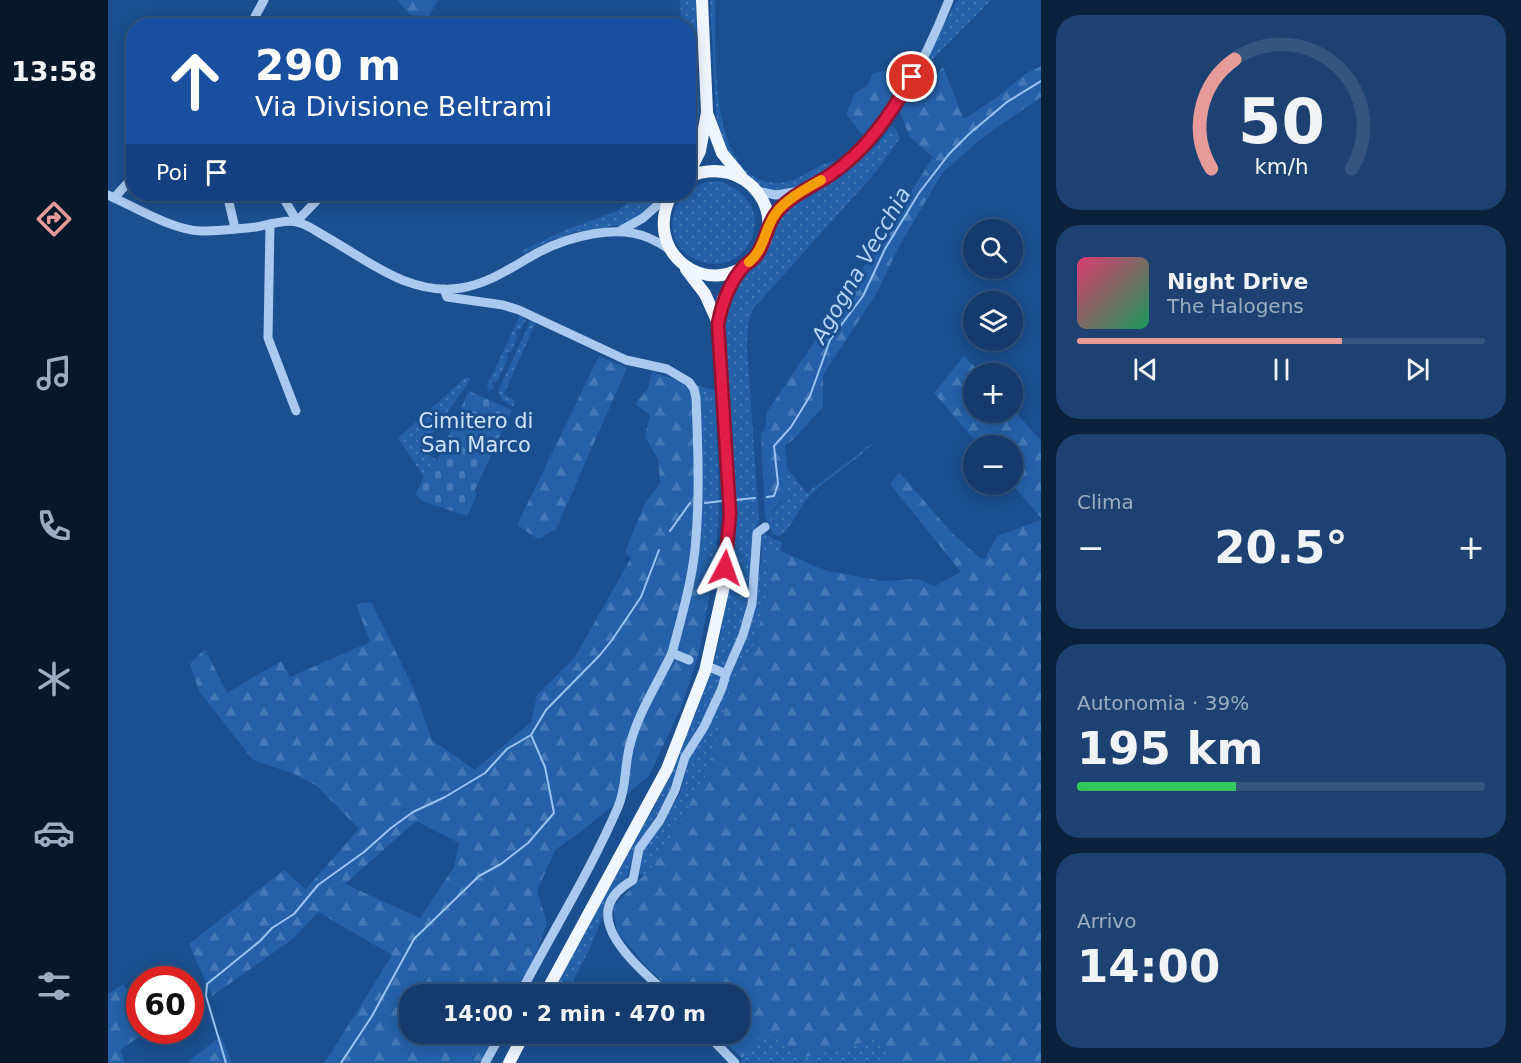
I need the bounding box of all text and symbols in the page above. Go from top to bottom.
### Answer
text: 290 m [255,41,401,90]
icon: ahead [156,42,234,120]
pin [886,51,937,102]
text: 13:58 [11,56,97,87]
icon: arrive [895,60,928,93]
text: 50 [1238,85,1324,158]
text: Via Divisione Beltrami [255,91,552,122]
text: km/h [1254,155,1308,180]
icon: arrive [200,156,233,189]
text: Poi [156,160,188,185]
water label: Agogna Vecchia [805,183,916,349]
icon: directions [33,198,75,240]
map controls [963,219,1023,495]
button: search [963,219,1023,279]
text: Night Drive [1167,269,1308,294]
button: layers [963,291,1023,351]
text: The Halogens [1167,294,1304,318]
icon: music [33,352,75,394]
icon: previous [1129,353,1162,386]
icon: pause [1265,353,1298,386]
icon: next [1401,353,1434,386]
button: + [963,363,1023,423]
park label: Cimitero di San Marco [419,409,533,457]
button: − [963,435,1023,495]
text: Clima [1077,490,1134,514]
icon: phone [33,505,75,547]
text: 20.5° [1214,521,1348,574]
text: − [1077,528,1105,567]
text: + [1457,528,1485,567]
position arrow [693,536,757,600]
icon: climate [33,658,75,700]
text: Autonomia · 39% [1077,691,1249,715]
text: 195 km [1077,722,1263,775]
icon: car [33,812,75,854]
text: Arrivo [1077,909,1136,933]
text: 14:00 [1077,940,1220,993]
icon: filters [33,965,75,1007]
speed limit sign: 60 [126,966,204,1044]
text: 14:00 · 2 min · 470 m [443,1001,706,1026]

